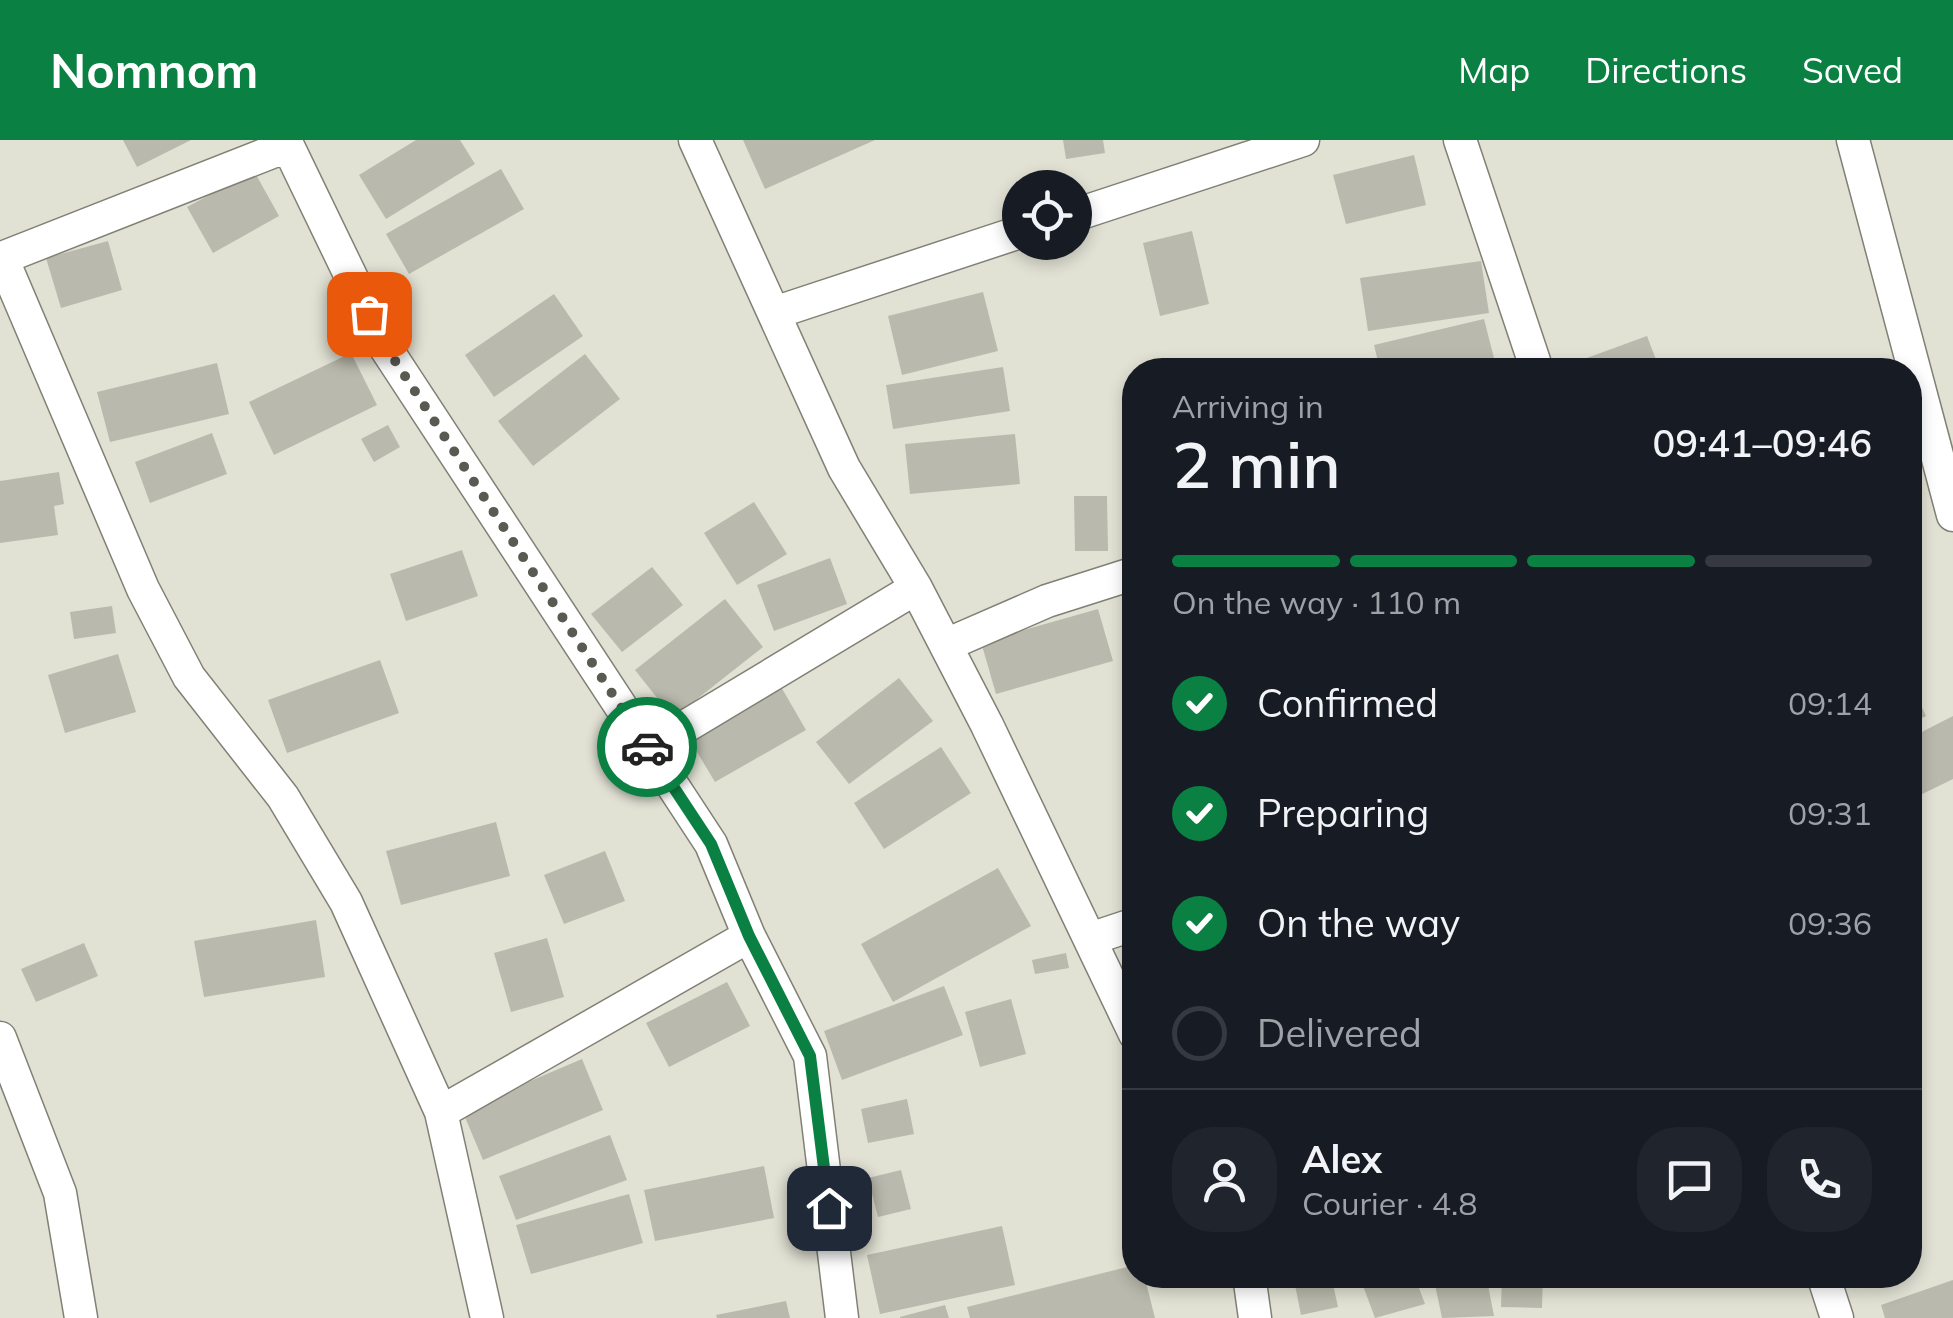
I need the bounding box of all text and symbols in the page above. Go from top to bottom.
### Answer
text: Nomnom [50,40,258,100]
text: Map [1458,48,1530,92]
text: Directions [1585,48,1747,92]
text: Saved [1802,48,1903,92]
map controls [1002,170,1092,260]
button: locate [1002,170,1092,260]
pin [327,272,412,357]
icon: bag [342,287,397,342]
text: Arriving in [1172,386,1324,426]
text: 09:41–09:46 [1652,419,1872,467]
text: 2 min [1172,423,1341,504]
text: On the way · 110 m [1172,582,1461,622]
icon: check [1172,676,1227,731]
text: Confirmed [1257,679,1438,727]
text: 09:14 [1788,683,1872,723]
courier [597,697,697,797]
icon: car [620,720,675,775]
icon: check [1172,786,1227,841]
text: Preparing [1257,789,1429,837]
text: 09:31 [1788,793,1872,833]
icon: check [1172,896,1227,951]
text: On the way [1257,899,1460,947]
text: 09:36 [1788,903,1872,943]
text: Delivered [1257,1009,1422,1057]
button: person [1172,1127,1277,1232]
button: chat [1637,1127,1742,1232]
button: phone [1767,1127,1872,1232]
text: Alex [1302,1135,1382,1183]
pin [787,1166,872,1251]
icon: home [802,1181,857,1236]
text: Courier · 4.8 [1302,1183,1478,1223]

